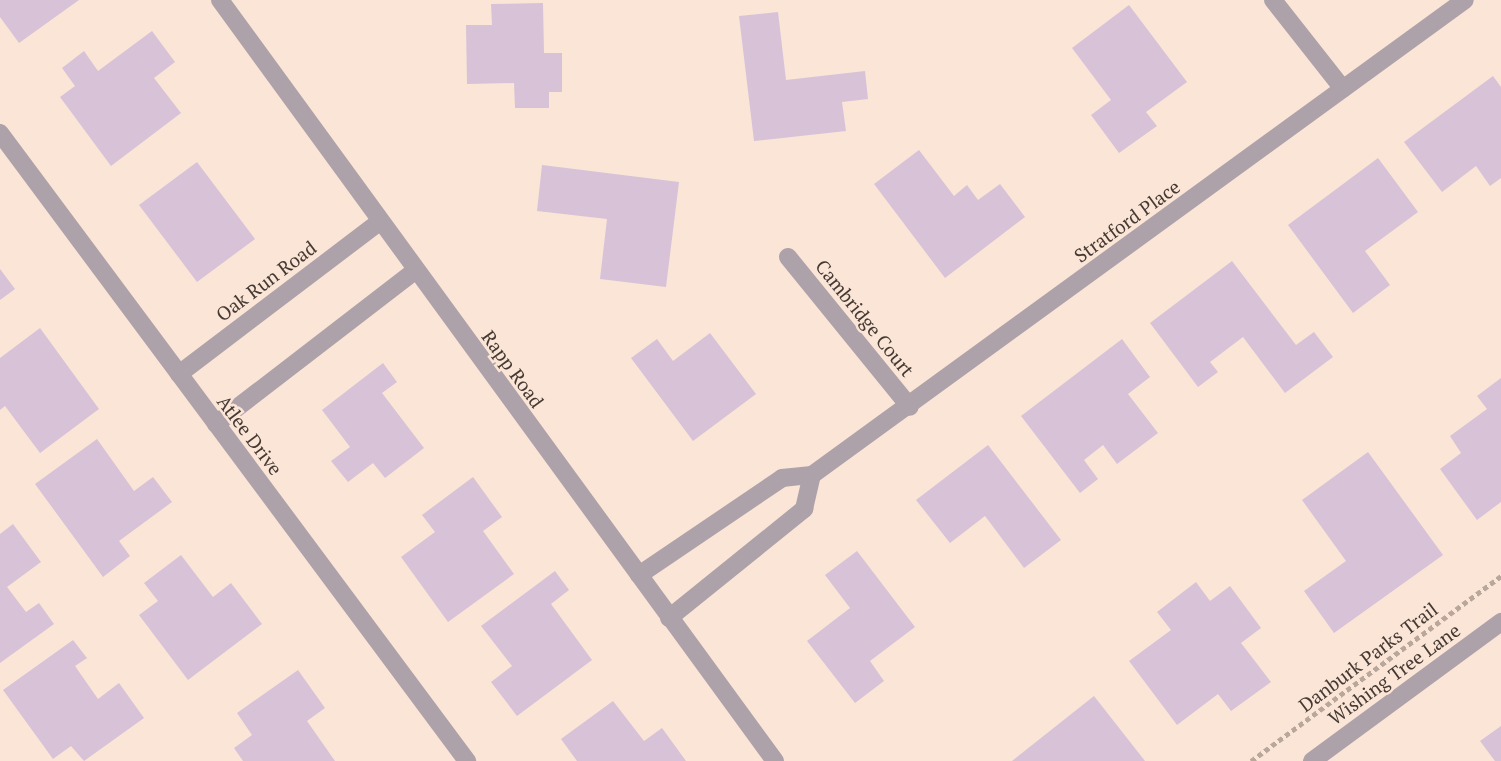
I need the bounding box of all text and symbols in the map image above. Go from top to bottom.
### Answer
street label: Stratford Place [1070,175,1184,267]
street label: Oak Run Road [211,236,321,326]
street label: Cambridge Court [811,255,919,381]
street label: Rapp Road [477,326,549,412]
street label: Atlee Drive [213,391,287,479]
street label: Danburk Parks Trail [1294,597,1442,717]
street label: Wishing Tree Lane [1324,618,1464,730]

